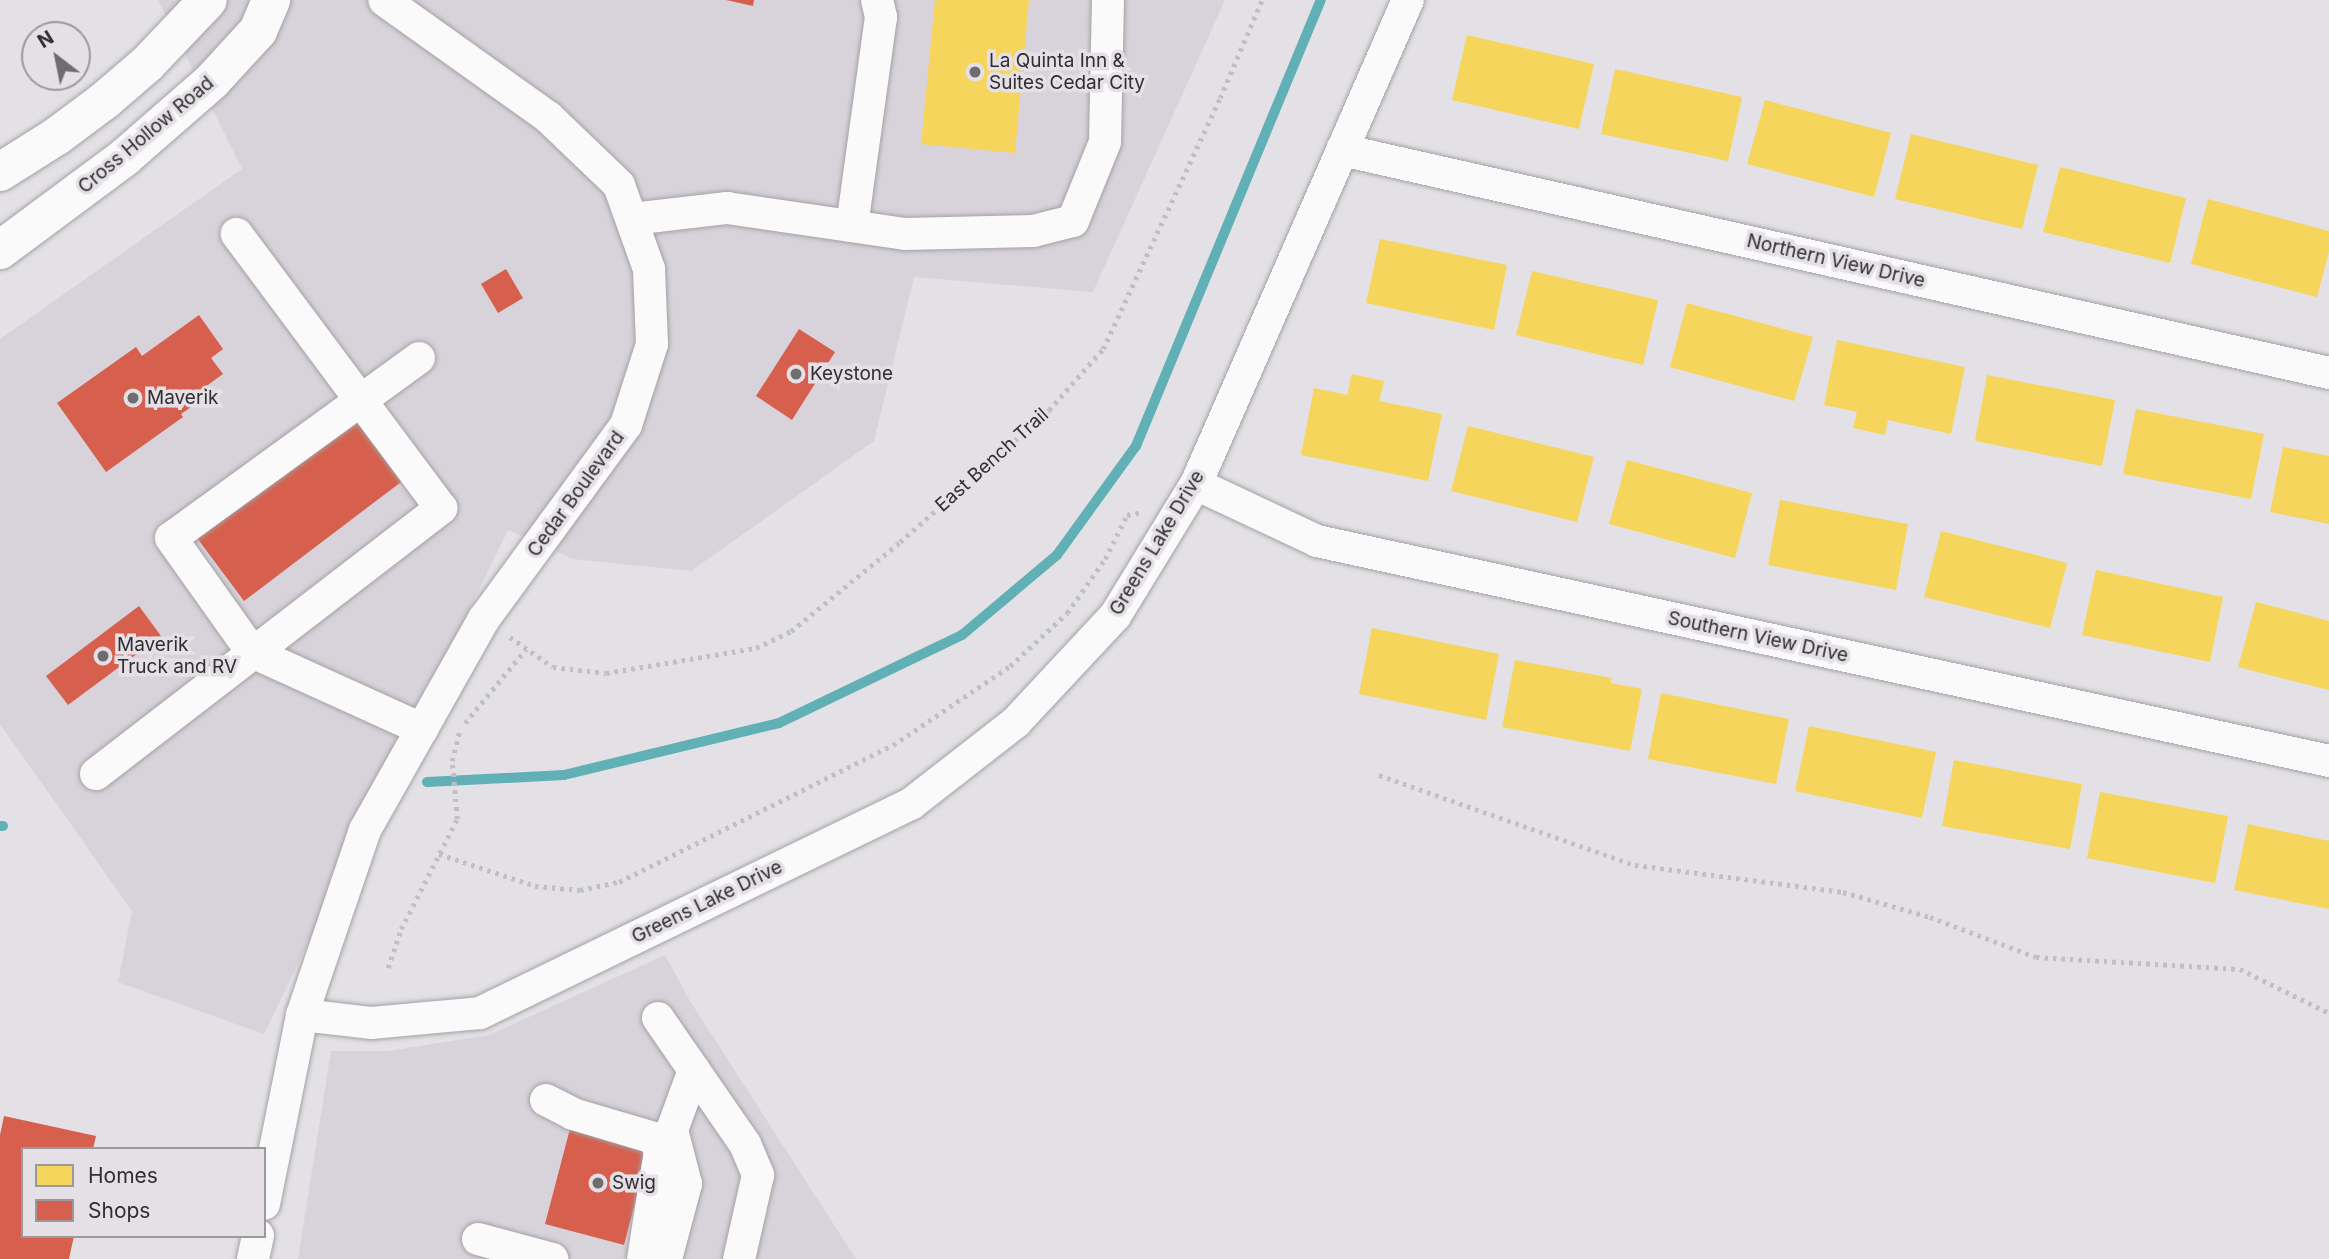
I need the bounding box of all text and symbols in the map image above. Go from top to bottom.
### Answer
north arrow [21,21,91,91]
text: N [33,26,58,53]
place label: La Quinta Inn & Suites Cedar City [989,50,1145,94]
marker: La Quinta Inn & Suites Cedar City [967,64,983,80]
street label: Cross Hollow Road [74,72,218,198]
street label: Northern View Drive [1745,229,1927,293]
place label: Keystone [810,363,893,385]
marker: Keystone [788,366,804,382]
place label: Maverik [147,387,218,409]
marker: Maverik [125,390,141,406]
street label: East Bench Trail [931,403,1053,517]
street label: Cedar Boulevard [523,427,629,561]
street label: Greens Lake Drive [1105,467,1209,619]
street label: Southern View Drive [1666,607,1850,667]
place label: Maverik Truck and RV [117,634,237,678]
marker: Maverik Truck and RV [95,648,111,664]
street label: Greens Lake Drive [628,856,786,948]
legend [21,1147,266,1238]
text: Homes [88,1163,158,1188]
place label: Swig [612,1172,656,1194]
marker: Swig [590,1175,606,1191]
text: Shops [88,1198,150,1223]

